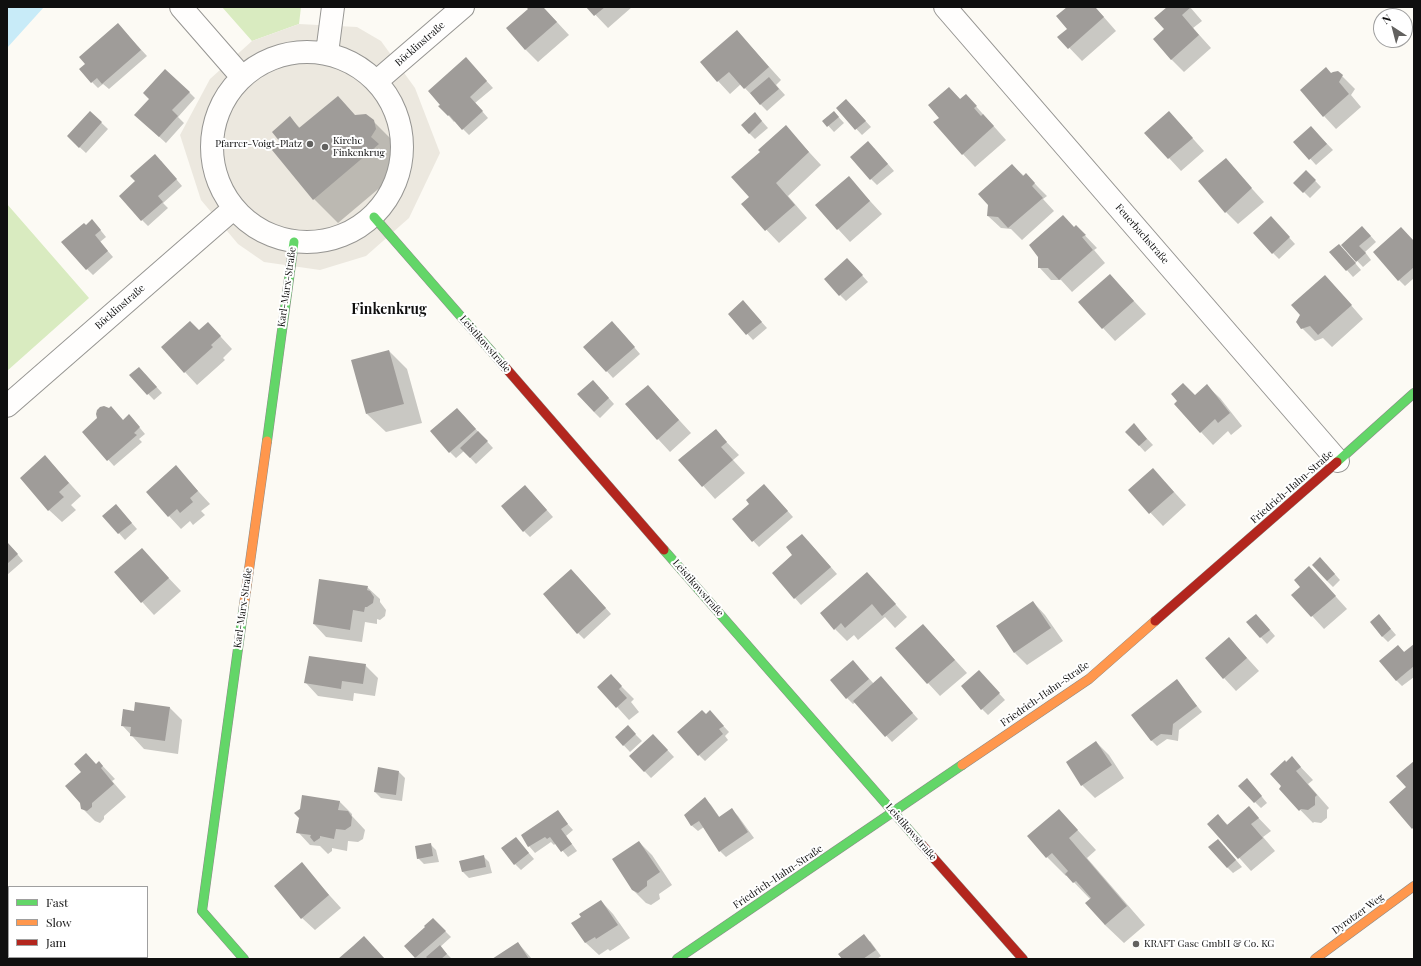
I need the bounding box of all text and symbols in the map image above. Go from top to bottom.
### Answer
north arrow [1373,8,1413,48]
text: N [1379,10,1394,27]
street label: Böcklinstraße [393,19,447,69]
place label: Kirche Finkenkrug [333,135,385,158]
place label: Pfarrer-Voigt-Platz [215,138,302,150]
marker: Pfarrer-Voigt-Platz [305,139,315,149]
marker: Kirche Finkenkrug [320,142,330,152]
street label: Feuerbachstraße [1113,202,1171,266]
street label: Karl-Marx-Straße [275,246,299,328]
street label: Böcklinstraße [93,282,147,332]
district label: Finkenkrug [351,302,427,318]
street label: Leistikowstraße [457,313,513,375]
street label: Friedrich-Hahn-Straße [1248,448,1336,526]
street label: Leistikowstraße [670,557,726,619]
street label: Karl-Marx-Straße [231,567,255,649]
street label: Friedrich-Hahn-Straße [998,659,1092,729]
street label: Leistikowstraße [883,801,939,863]
street label: Friedrich-Hahn-Straße [731,843,825,911]
legend [8,886,148,958]
street label: Dyrotzer Weg [1330,891,1386,937]
text: Fast [46,894,68,910]
text: Slow [46,914,72,930]
text: Jam [46,934,66,950]
place label: KRAFT Gase GmbH & Co. KG [1144,938,1274,950]
marker: KRAFT Gase GmbH & Co. KG [1131,939,1141,949]

